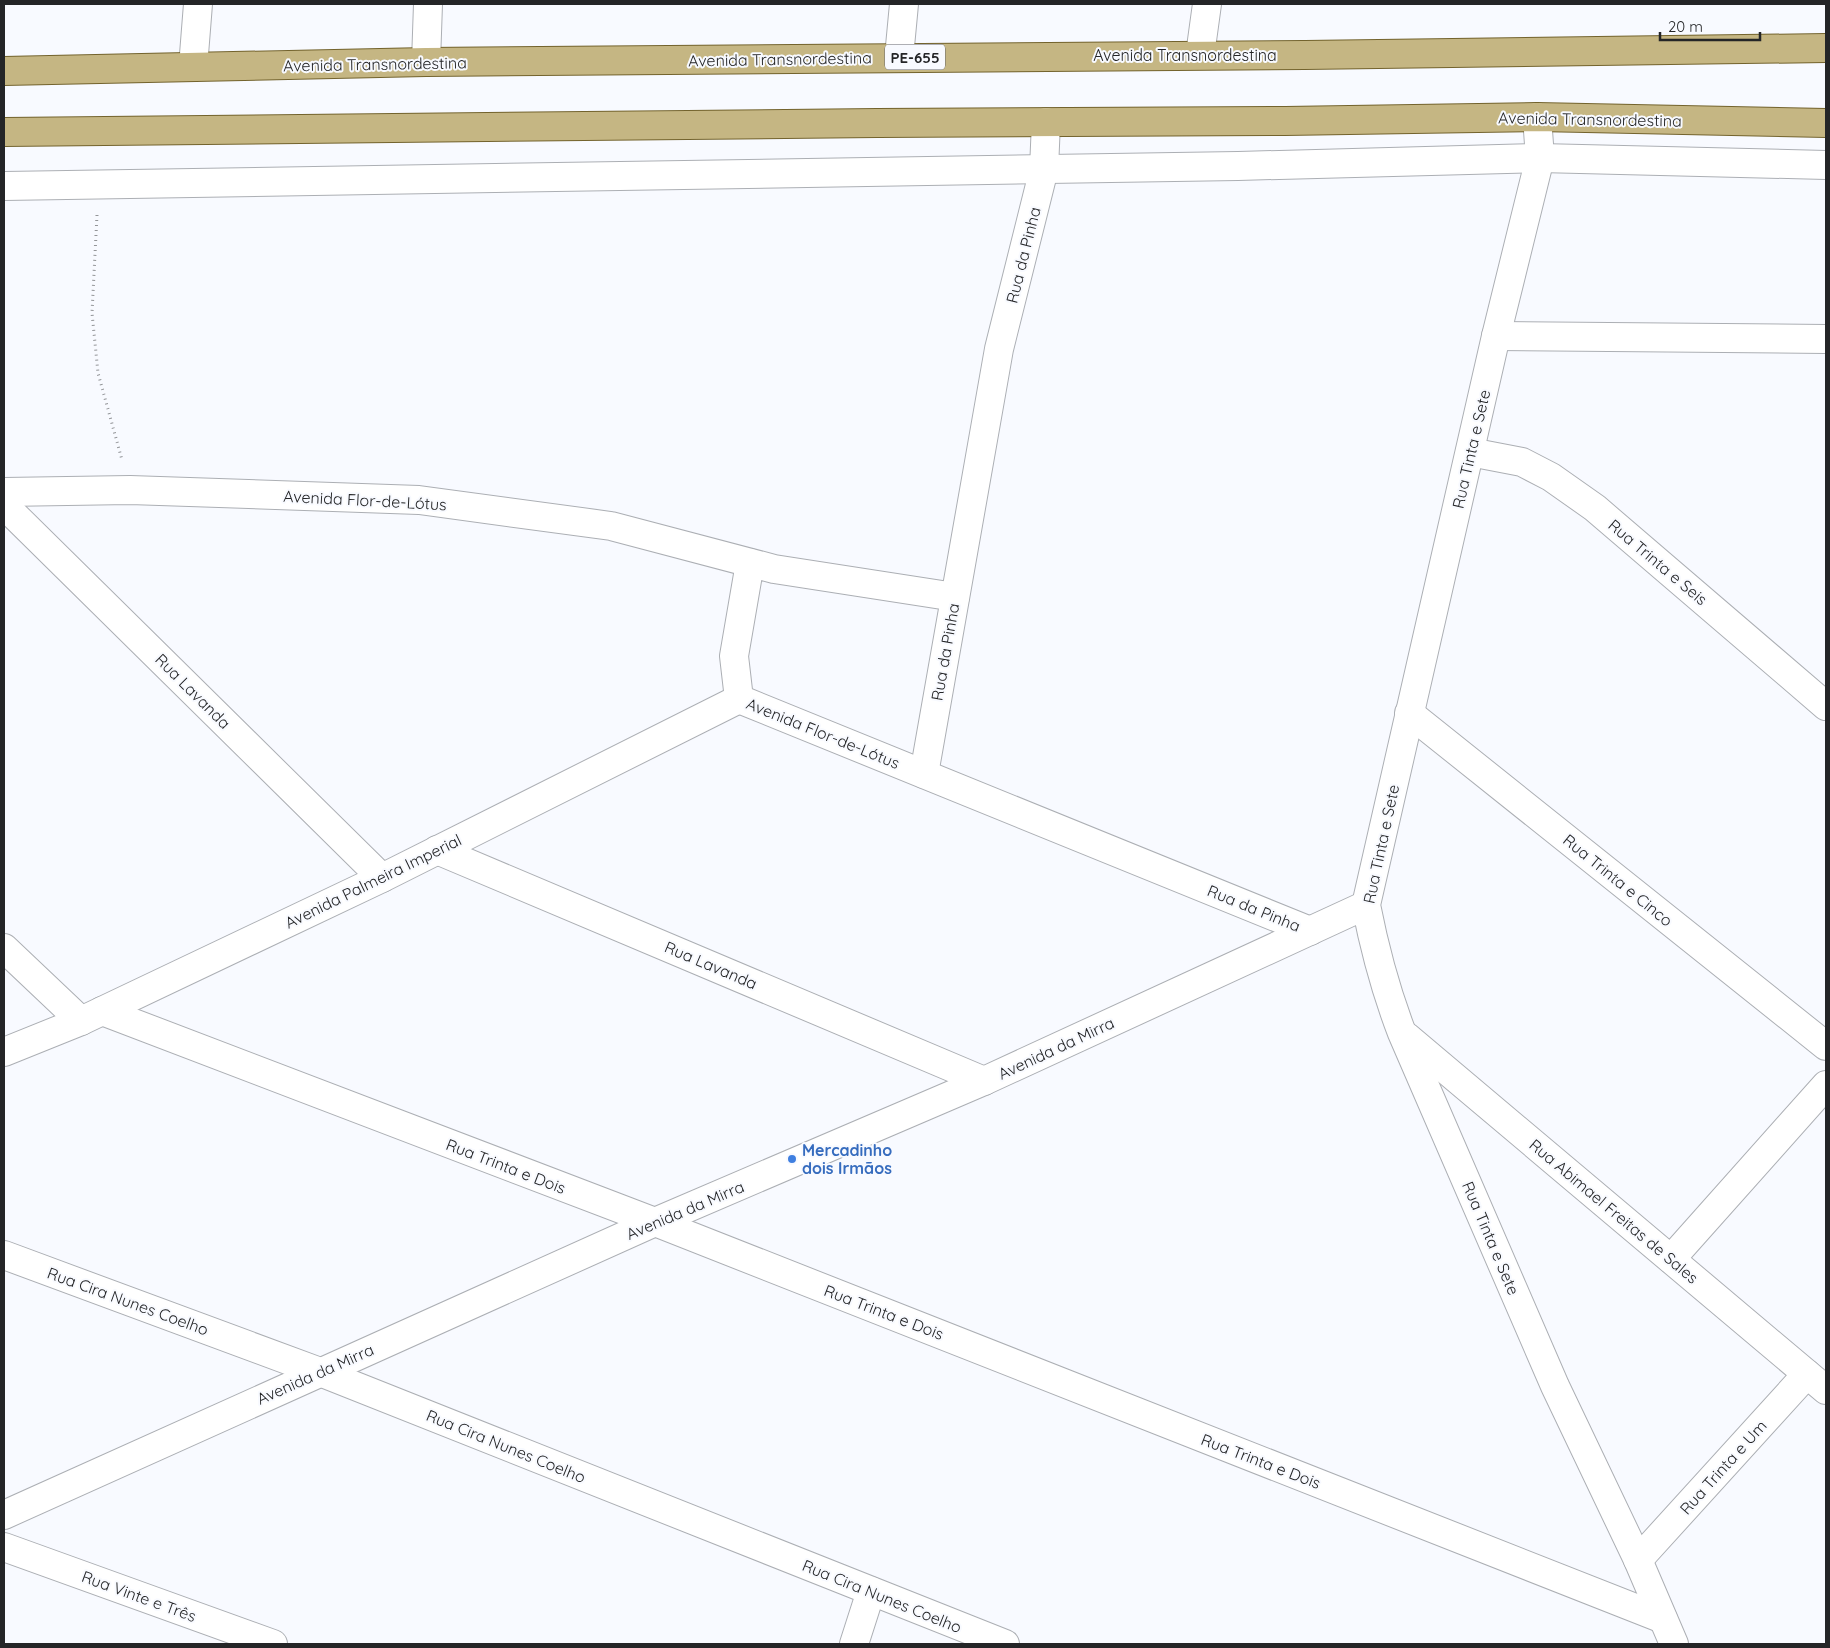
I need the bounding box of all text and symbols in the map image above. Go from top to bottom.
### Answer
scale bar [1660,10,1760,42]
text: 20 m [1668,17,1703,36]
road number: PE-655 [885,44,945,70]
street label: Avenida Transnordestina [1093,45,1277,65]
street label: Avenida Transnordestina [688,47,872,71]
street label: Avenida Transnordestina [283,52,467,76]
street label: Avenida Transnordestina [1498,107,1682,131]
street label: Rua da Pinha [1001,205,1045,305]
street label: Rua Tinta e Sete [1448,388,1494,510]
street label: Avenida Flor-de-Lótus [283,486,447,514]
street label: Rua Trinta e Seis [1604,515,1712,609]
street label: Rua da Pinha [927,602,963,702]
street label: Rua Lavanda [151,649,235,733]
street label: Avenida Flor-de-Lótus [743,693,903,773]
street label: Rua Tinta e Sete [1359,783,1403,905]
street label: Avenida Palmeira Imperial [281,829,465,933]
street label: Rua Trinta e Cinco [1559,830,1677,930]
street label: Rua da Pinha [1205,880,1303,936]
street label: Rua Lavanda [662,937,760,993]
street label: Avenida da Mirra [995,1012,1117,1084]
street label: Rua Trinta e Dois [443,1134,569,1198]
street label: Rua Abimael Freitas de Sales [1525,1134,1703,1288]
place label: Mercadinho dois Irmãos [802,1140,892,1178]
marker: Mercadinho dois Irmãos [786,1153,798,1165]
street label: Avenida da Mirra [623,1176,747,1244]
street label: Rua Tinta e Sete [1458,1178,1524,1298]
street label: Rua Cira Nunes Coelho [45,1263,211,1339]
street label: Rua Trinta e Dois [821,1280,947,1344]
street label: Avenida da Mirra [253,1339,377,1409]
street label: Rua Cira Nunes Coelho [423,1405,589,1487]
street label: Rua Trinta e Um [1675,1416,1771,1518]
street label: Rua Trinta e Dois [1198,1429,1324,1493]
street label: Rua Cira Nunes Coelho [799,1555,965,1637]
street label: Rua Vinte e Três [79,1566,199,1626]

